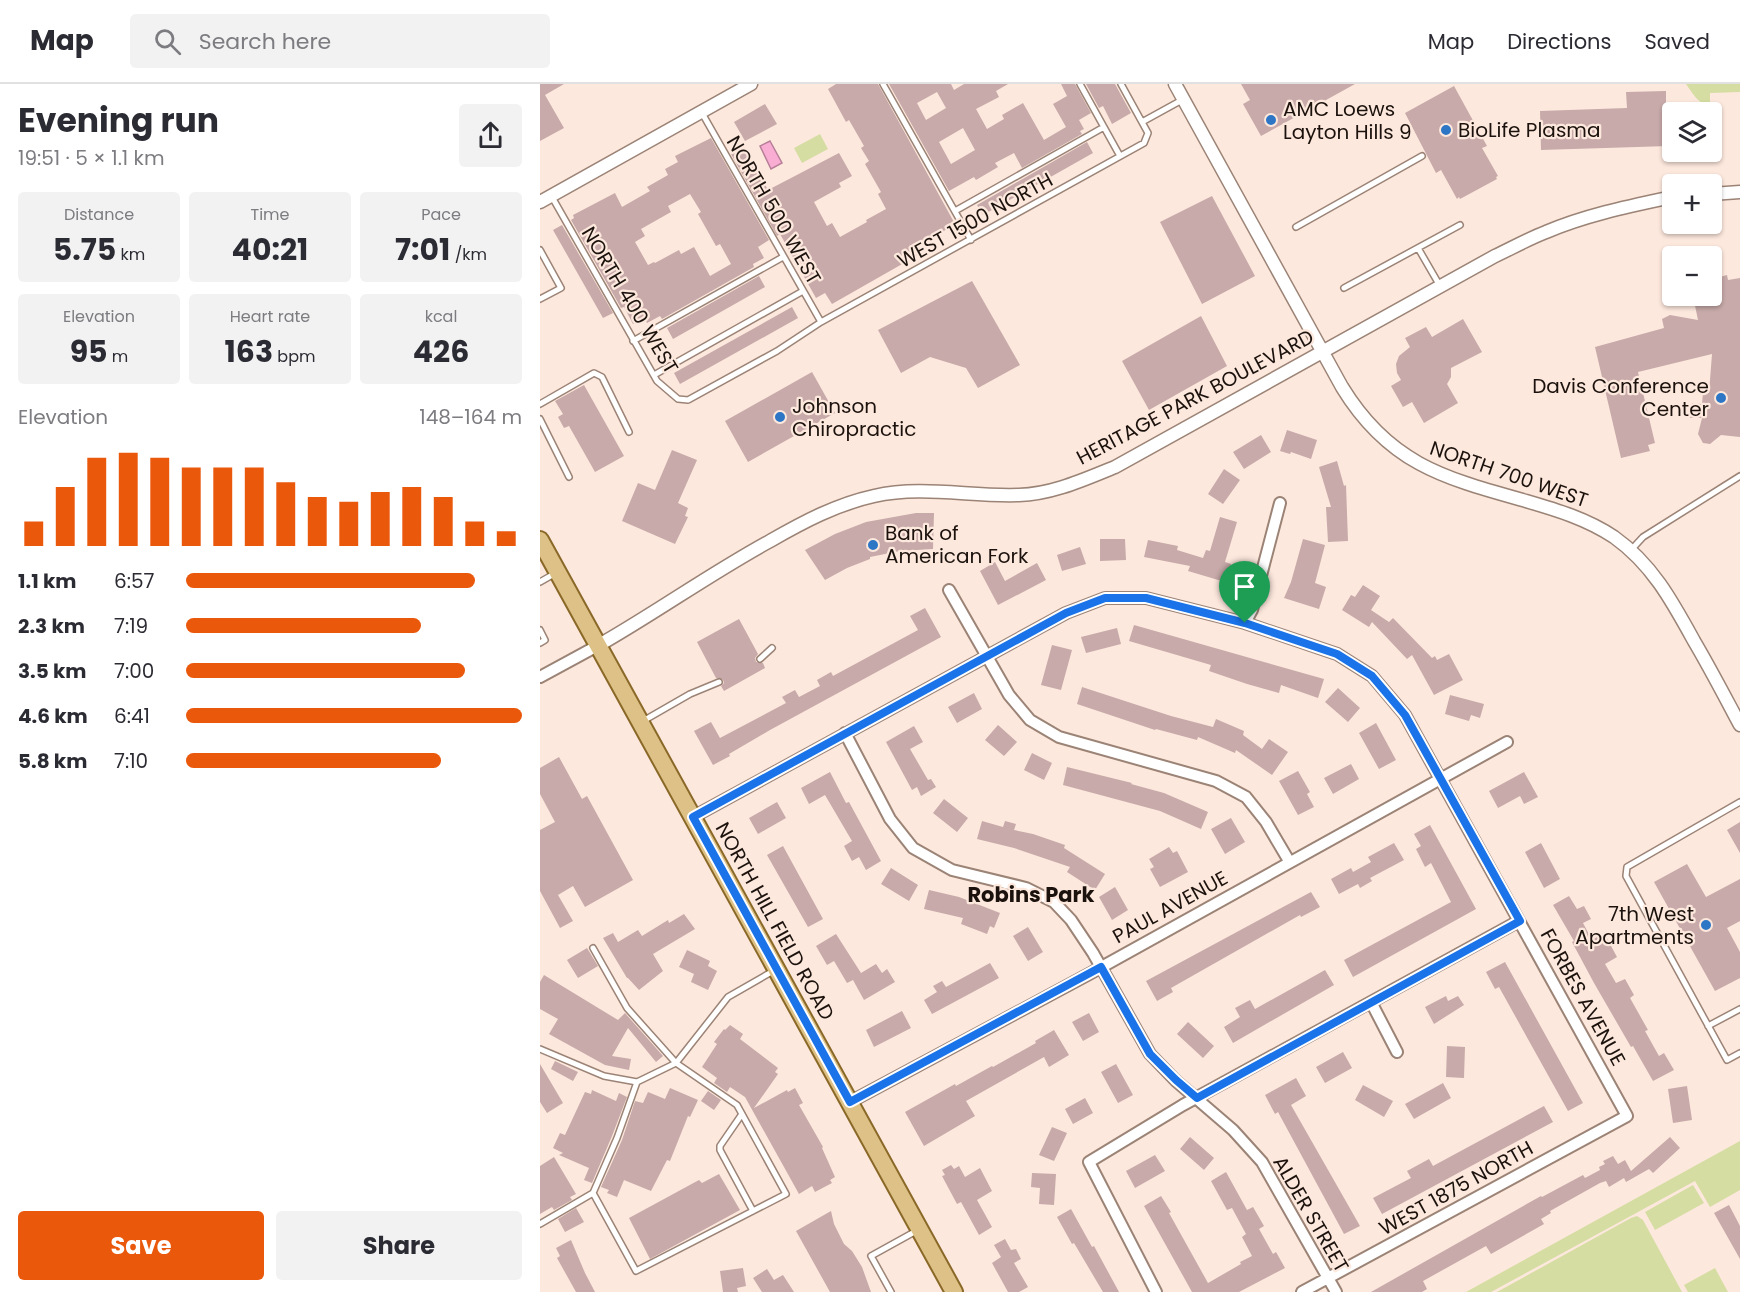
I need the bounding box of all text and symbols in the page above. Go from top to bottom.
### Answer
search box [130,14,550,68]
text: Map [30,21,94,60]
icon: search [151,25,184,58]
text: Search here [199,26,331,57]
text: Map [1428,27,1474,56]
text: Directions [1507,27,1611,56]
text: Saved [1644,27,1710,56]
place label: AMC Loews Layton Hills 9 [1283,95,1412,146]
text: Evening run [18,97,219,144]
map controls [1662,102,1722,306]
button: layers [1662,102,1722,162]
button: share [459,104,522,167]
marker: AMC Loews Layton Hills 9 [1264,113,1278,127]
place label: BioLife Plasma [1458,116,1600,144]
marker: BioLife Plasma [1439,123,1453,137]
street label: NORTH 500 WEST [720,131,828,290]
text: 19:51 · 5 × 1.1 km [18,144,164,172]
street label: WEST 1500 NORTH [892,166,1058,274]
button: + [1662,174,1722,234]
text: Distance [64,203,134,226]
text: Time [251,203,290,226]
text: Pace [421,203,461,226]
street label: NORTH 400 WEST [575,221,685,379]
text: 5.75 [53,228,116,271]
text: 40:21 [232,228,308,271]
text: 7:01 [395,228,450,271]
text: km [116,243,145,266]
text: /km [450,243,487,266]
button: − [1662,246,1722,306]
text: Elevation [63,305,135,328]
text: Heart rate [230,305,310,328]
text: kcal [425,305,457,328]
street label: HERITAGE PARK BOULEVARD [1071,322,1319,472]
text: 95 [70,330,108,373]
text: 163 [225,330,273,373]
text: 426 [413,330,469,373]
text: m [108,345,128,368]
text: bpm [273,345,315,368]
place label: Davis Conference Center [1532,372,1709,423]
marker: Davis Conference Center [1714,391,1728,405]
place label: Johnson Chiropractic [792,392,916,443]
text: Elevation [18,403,108,431]
text: 148–164 m [419,403,522,431]
marker: Johnson Chiropractic [773,410,787,424]
street label: NORTH 700 WEST [1426,434,1592,514]
place label: Bank of American Fork [885,519,1029,570]
marker: Bank of American Fork [866,538,880,552]
pin [1219,561,1270,623]
text: 1.1 km [18,567,76,595]
text: 6:57 [114,567,154,595]
icon: arrive [1228,570,1261,603]
text: 2.3 km [18,612,85,640]
text: 7:19 [114,612,148,640]
text: 3.5 km [18,657,87,685]
text: 7:00 [114,657,154,685]
text: 4.6 km [18,702,88,730]
text: 6:41 [114,702,150,730]
text: 5.8 km [18,747,87,775]
text: 7:10 [114,747,148,775]
street label: NORTH HILL FIELD ROAD [709,817,841,1025]
street label: PAUL AVENUE [1107,864,1233,950]
district label: Robins Park [967,880,1095,909]
place label: 7th West Apartments [1575,900,1694,951]
marker: 7th West Apartments [1699,918,1713,932]
street label: FORBES AVENUE [1534,923,1632,1071]
street label: WEST 1875 NORTH [1374,1134,1538,1242]
street label: ALDER STREET [1266,1151,1356,1277]
button: Save [18,1211,264,1280]
button: Share [276,1211,522,1280]

